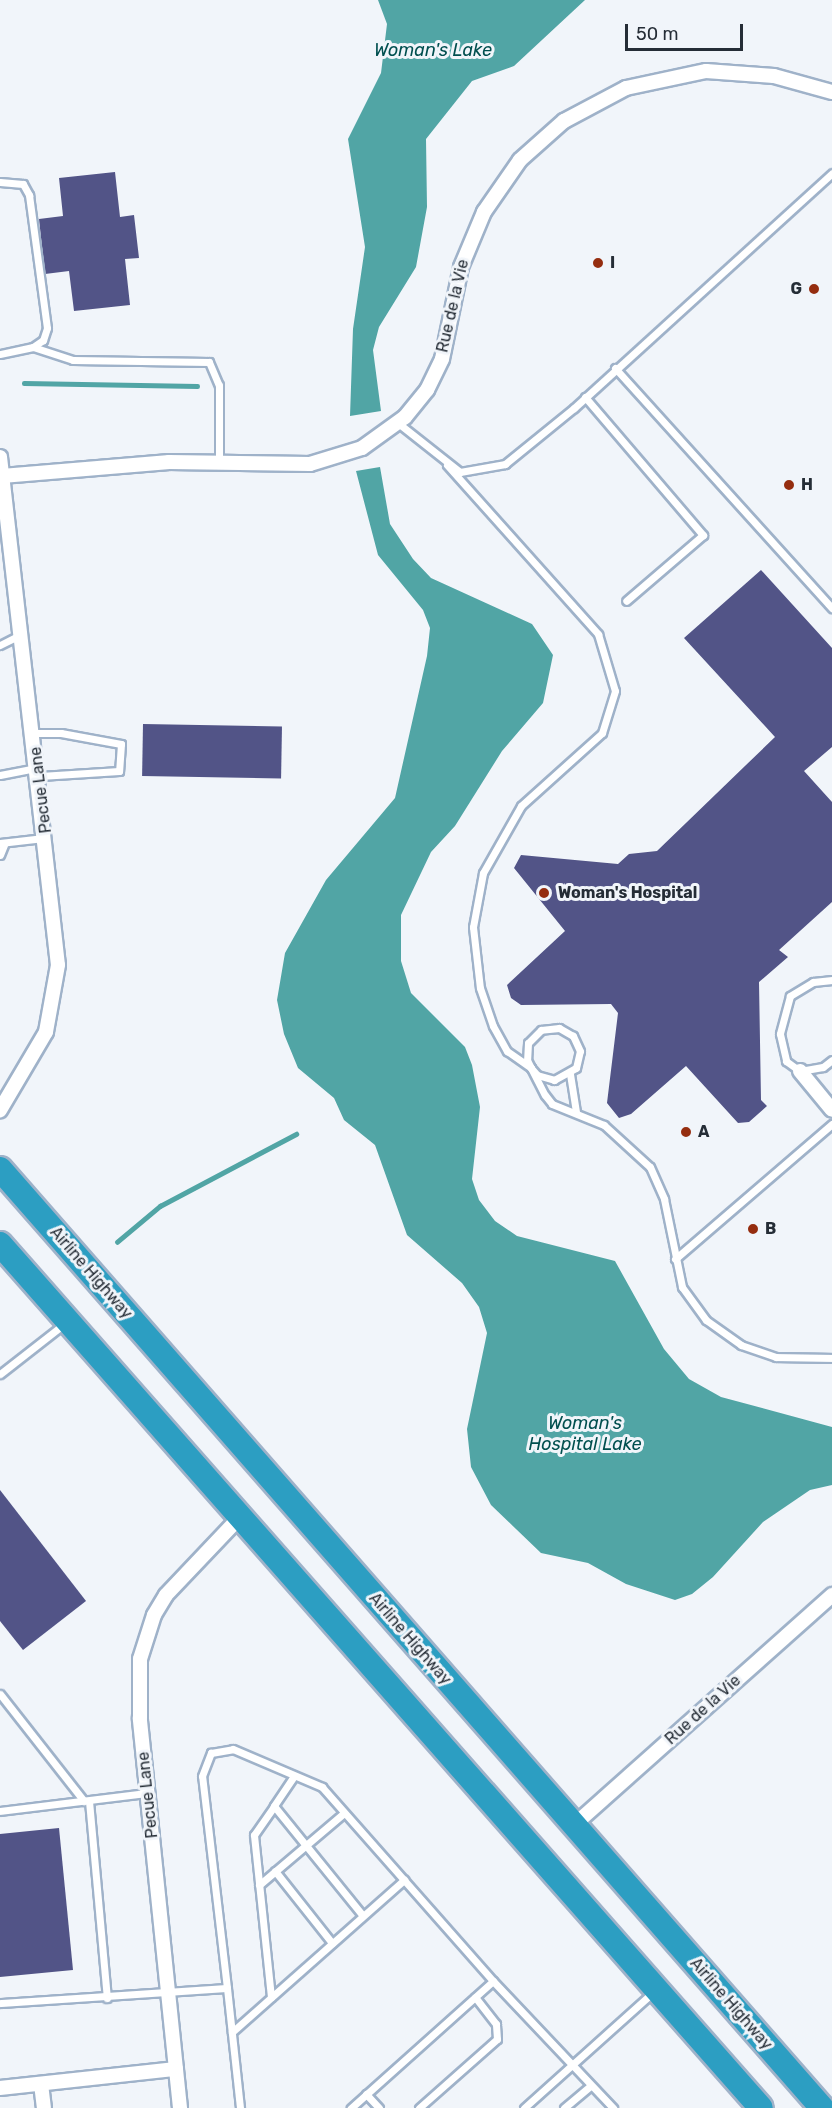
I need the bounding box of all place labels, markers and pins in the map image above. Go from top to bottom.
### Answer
place label: I [610,253,615,273]
marker: I [591,256,605,270]
place label: G [790,279,802,299]
marker: G [807,282,821,296]
place label: H [801,475,813,495]
marker: H [782,478,796,492]
place label: Woman's Hospital [558,883,697,903]
marker: Woman's Hospital [535,884,553,902]
place label: A [698,1122,709,1142]
marker: A [679,1125,693,1139]
place label: B [765,1219,776,1239]
marker: B [746,1222,760,1236]

